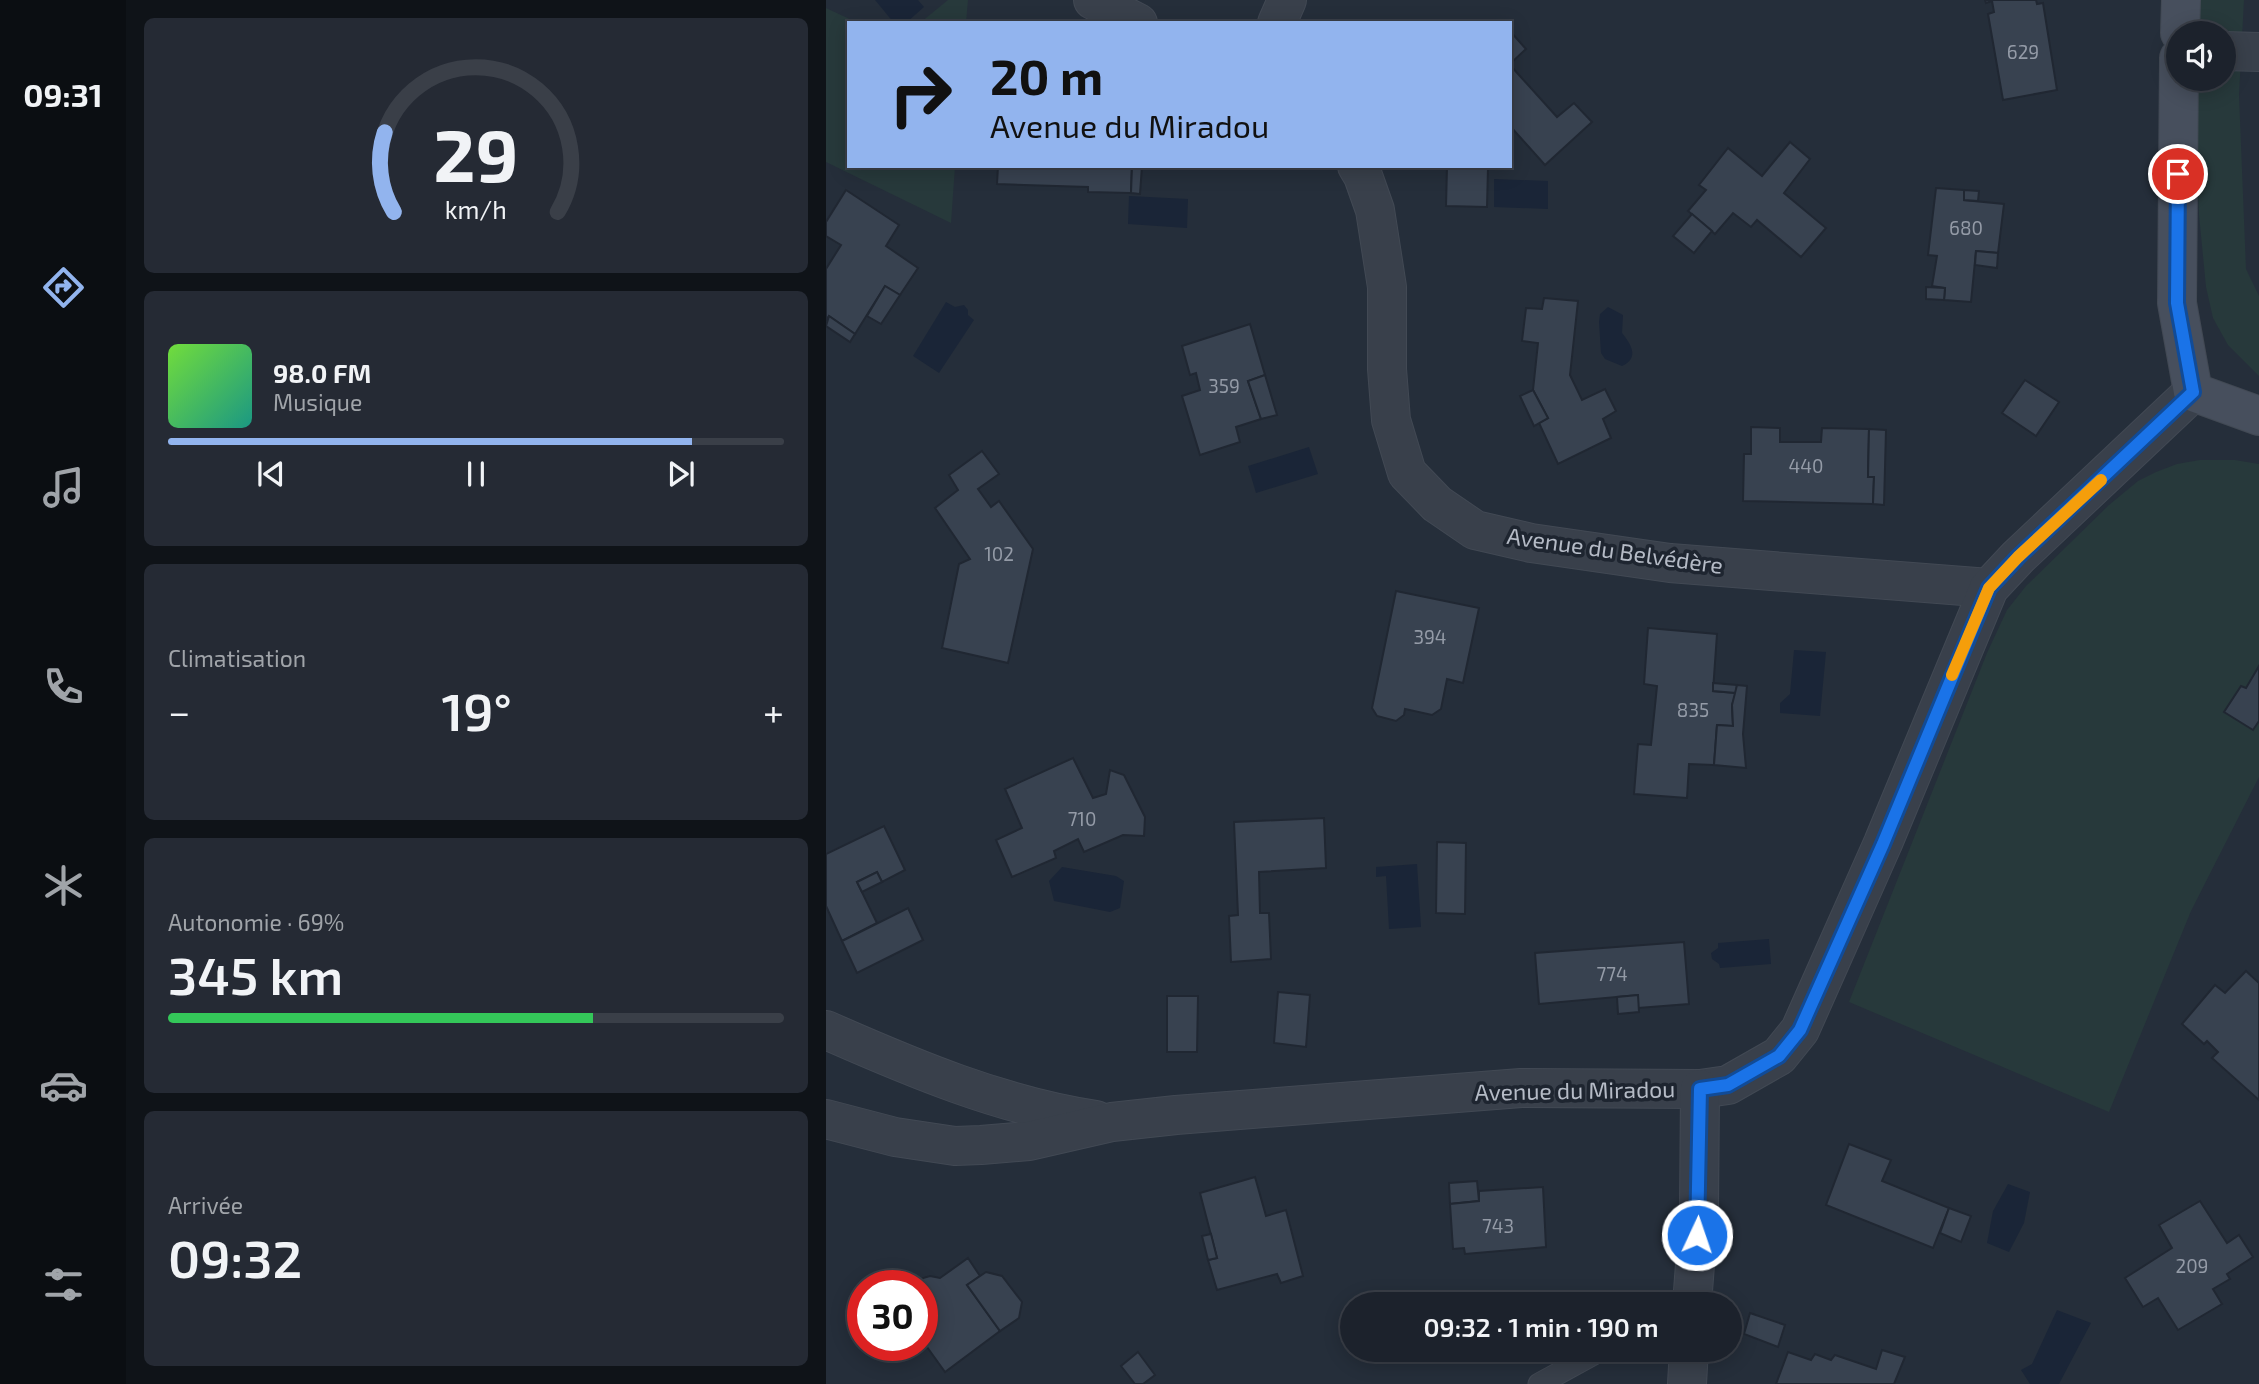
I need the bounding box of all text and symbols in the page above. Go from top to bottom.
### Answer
map controls [2166,21,2236,91]
button: sound [2166,21,2236,91]
house number: 629 [2007,40,2039,63]
text: 20 m [990,46,1103,105]
icon: right [875,49,966,140]
text: 09:31 [23,75,103,113]
text: Avenue du Miradou [990,106,1269,144]
text: 29 [433,109,519,197]
pin [2148,144,2208,204]
icon: arrive [2159,155,2197,193]
text: km/h [445,193,507,223]
house number: 680 [1949,216,1983,239]
icon: directions [39,263,88,312]
text: 98.0 FM [273,357,371,388]
house number: 359 [1208,374,1240,397]
text: Musique [273,388,362,416]
house number: 440 [1789,454,1823,477]
icon: previous [252,455,290,493]
icon: pause [457,455,495,493]
icon: next [662,455,700,493]
icon: music [39,463,88,512]
street label: Avenue du Belvédère [1505,521,1725,579]
house number: 102 [984,542,1014,565]
house number: 394 [1413,625,1447,648]
text: Climatisation [168,644,306,672]
icon: phone [39,662,88,711]
text: 19° [441,679,512,741]
text: − [168,688,190,734]
text: + [763,688,784,734]
house number: 835 [1677,698,1709,721]
house number: 710 [1068,807,1096,830]
icon: climate [39,861,88,910]
text: Autonomie · 69% [168,908,344,936]
text: 345 km [168,943,343,1005]
house number: 774 [1596,962,1628,985]
icon: car [39,1061,88,1110]
street label: Avenue du Miradou [1474,1074,1676,1106]
text: Arrivée [168,1191,243,1219]
position arrow [1660,1198,1734,1272]
house number: 743 [1482,1214,1514,1237]
text: 09:32 [168,1226,302,1288]
house number: 209 [2175,1254,2209,1277]
icon: filters [39,1260,88,1309]
speed limit sign: 30 [847,1270,938,1361]
text: 09:32 · 1 min · 190 m [1424,1311,1659,1342]

